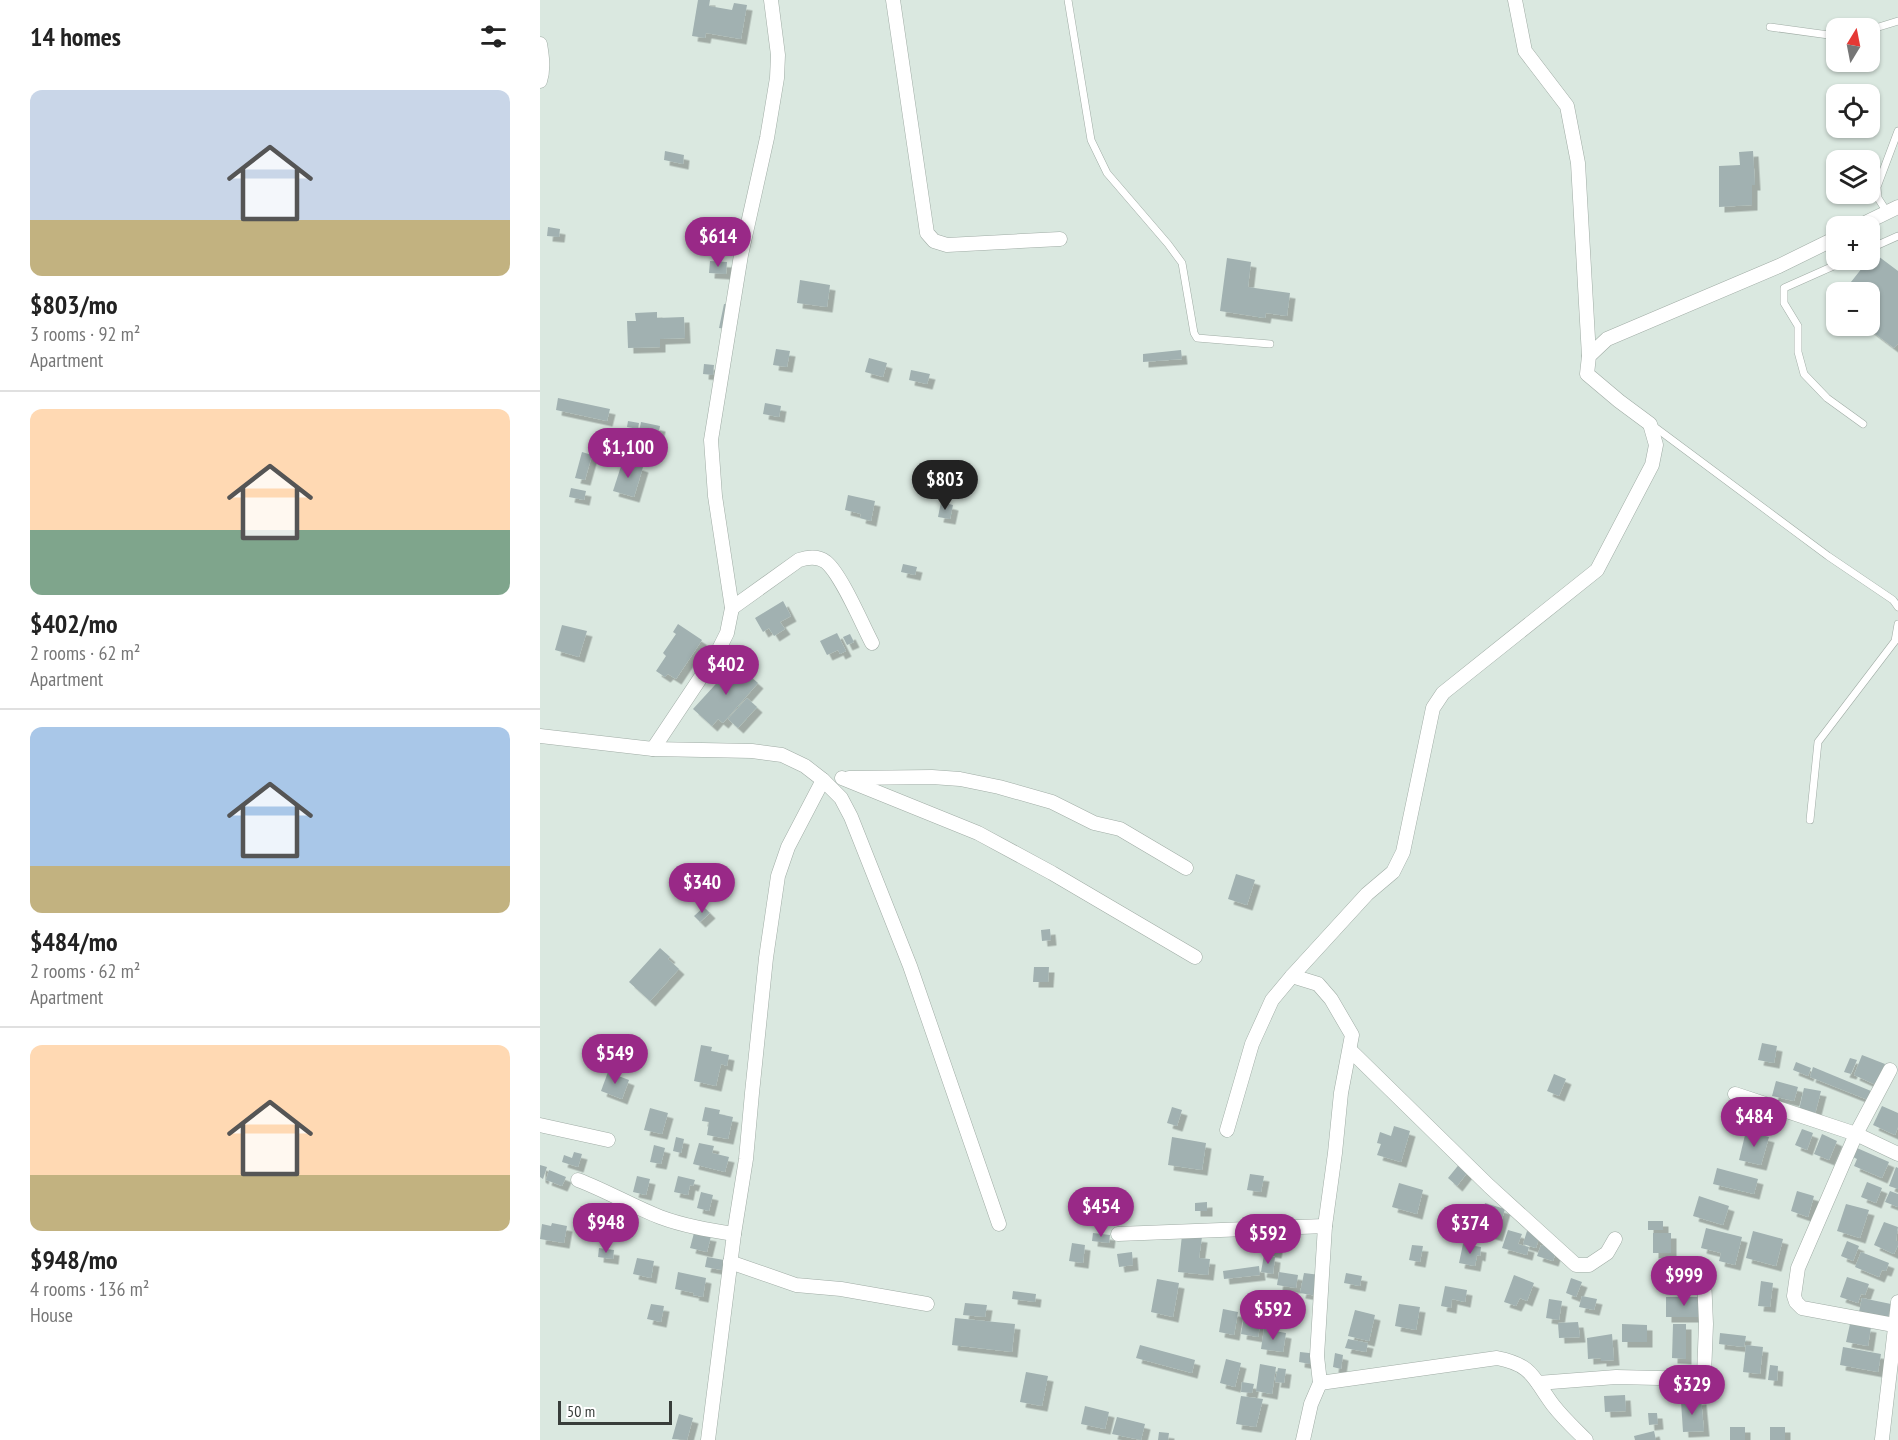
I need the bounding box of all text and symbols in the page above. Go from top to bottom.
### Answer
north arrow [1826,18,1880,72]
map controls [1826,18,1880,336]
text: 14 homes [30,20,121,53]
icon: filters [477,20,510,53]
button: locate [1826,84,1880,138]
icon: home [216,129,324,237]
button: layers [1826,150,1880,204]
button: + [1826,216,1880,270]
pin: $614 [682,217,754,268]
text: $614 [699,223,737,249]
button: − [1826,282,1880,336]
text: $803/mo [30,288,118,321]
text: 3 rooms · 92 m² [30,321,140,347]
text: Apartment [30,347,103,373]
pin: $1,100 [579,428,677,479]
text: $1,100 [602,434,654,460]
icon: home [216,448,324,556]
pin: $803 [909,460,981,511]
text: $803 [926,466,964,492]
text: $402/mo [30,607,118,640]
text: 2 rooms · 62 m² [30,640,140,666]
pin: $402 [690,645,762,696]
text: $402 [707,651,745,677]
text: Apartment [30,666,103,692]
icon: home [216,766,324,874]
pin: $340 [666,863,738,914]
text: $340 [683,869,721,895]
text: $484/mo [30,925,118,958]
text: 2 rooms · 62 m² [30,958,140,984]
text: Apartment [30,984,103,1010]
pin: $549 [579,1034,651,1085]
text: $549 [596,1040,634,1066]
icon: home [216,1084,324,1192]
pin: $484 [1718,1097,1790,1148]
text: $484 [1735,1103,1773,1129]
pin: $454 [1065,1187,1137,1238]
text: $454 [1082,1193,1120,1219]
pin: $948 [570,1203,642,1254]
pin: $374 [1434,1204,1506,1255]
text: $948 [587,1209,625,1235]
text: $374 [1451,1210,1489,1236]
pin: $592 [1232,1214,1304,1265]
text: $592 [1249,1220,1287,1246]
text: $948/mo [30,1243,118,1276]
pin: $999 [1648,1256,1720,1307]
text: $999 [1665,1262,1703,1288]
text: 4 rooms · 136 m² [30,1276,149,1302]
pin: $592 [1237,1290,1309,1341]
text: $592 [1254,1296,1292,1322]
text: House [30,1302,73,1328]
pin: $329 [1656,1365,1728,1416]
text: $329 [1673,1371,1711,1397]
scale bar [558,1398,672,1426]
text: 50 m [567,1401,595,1421]

